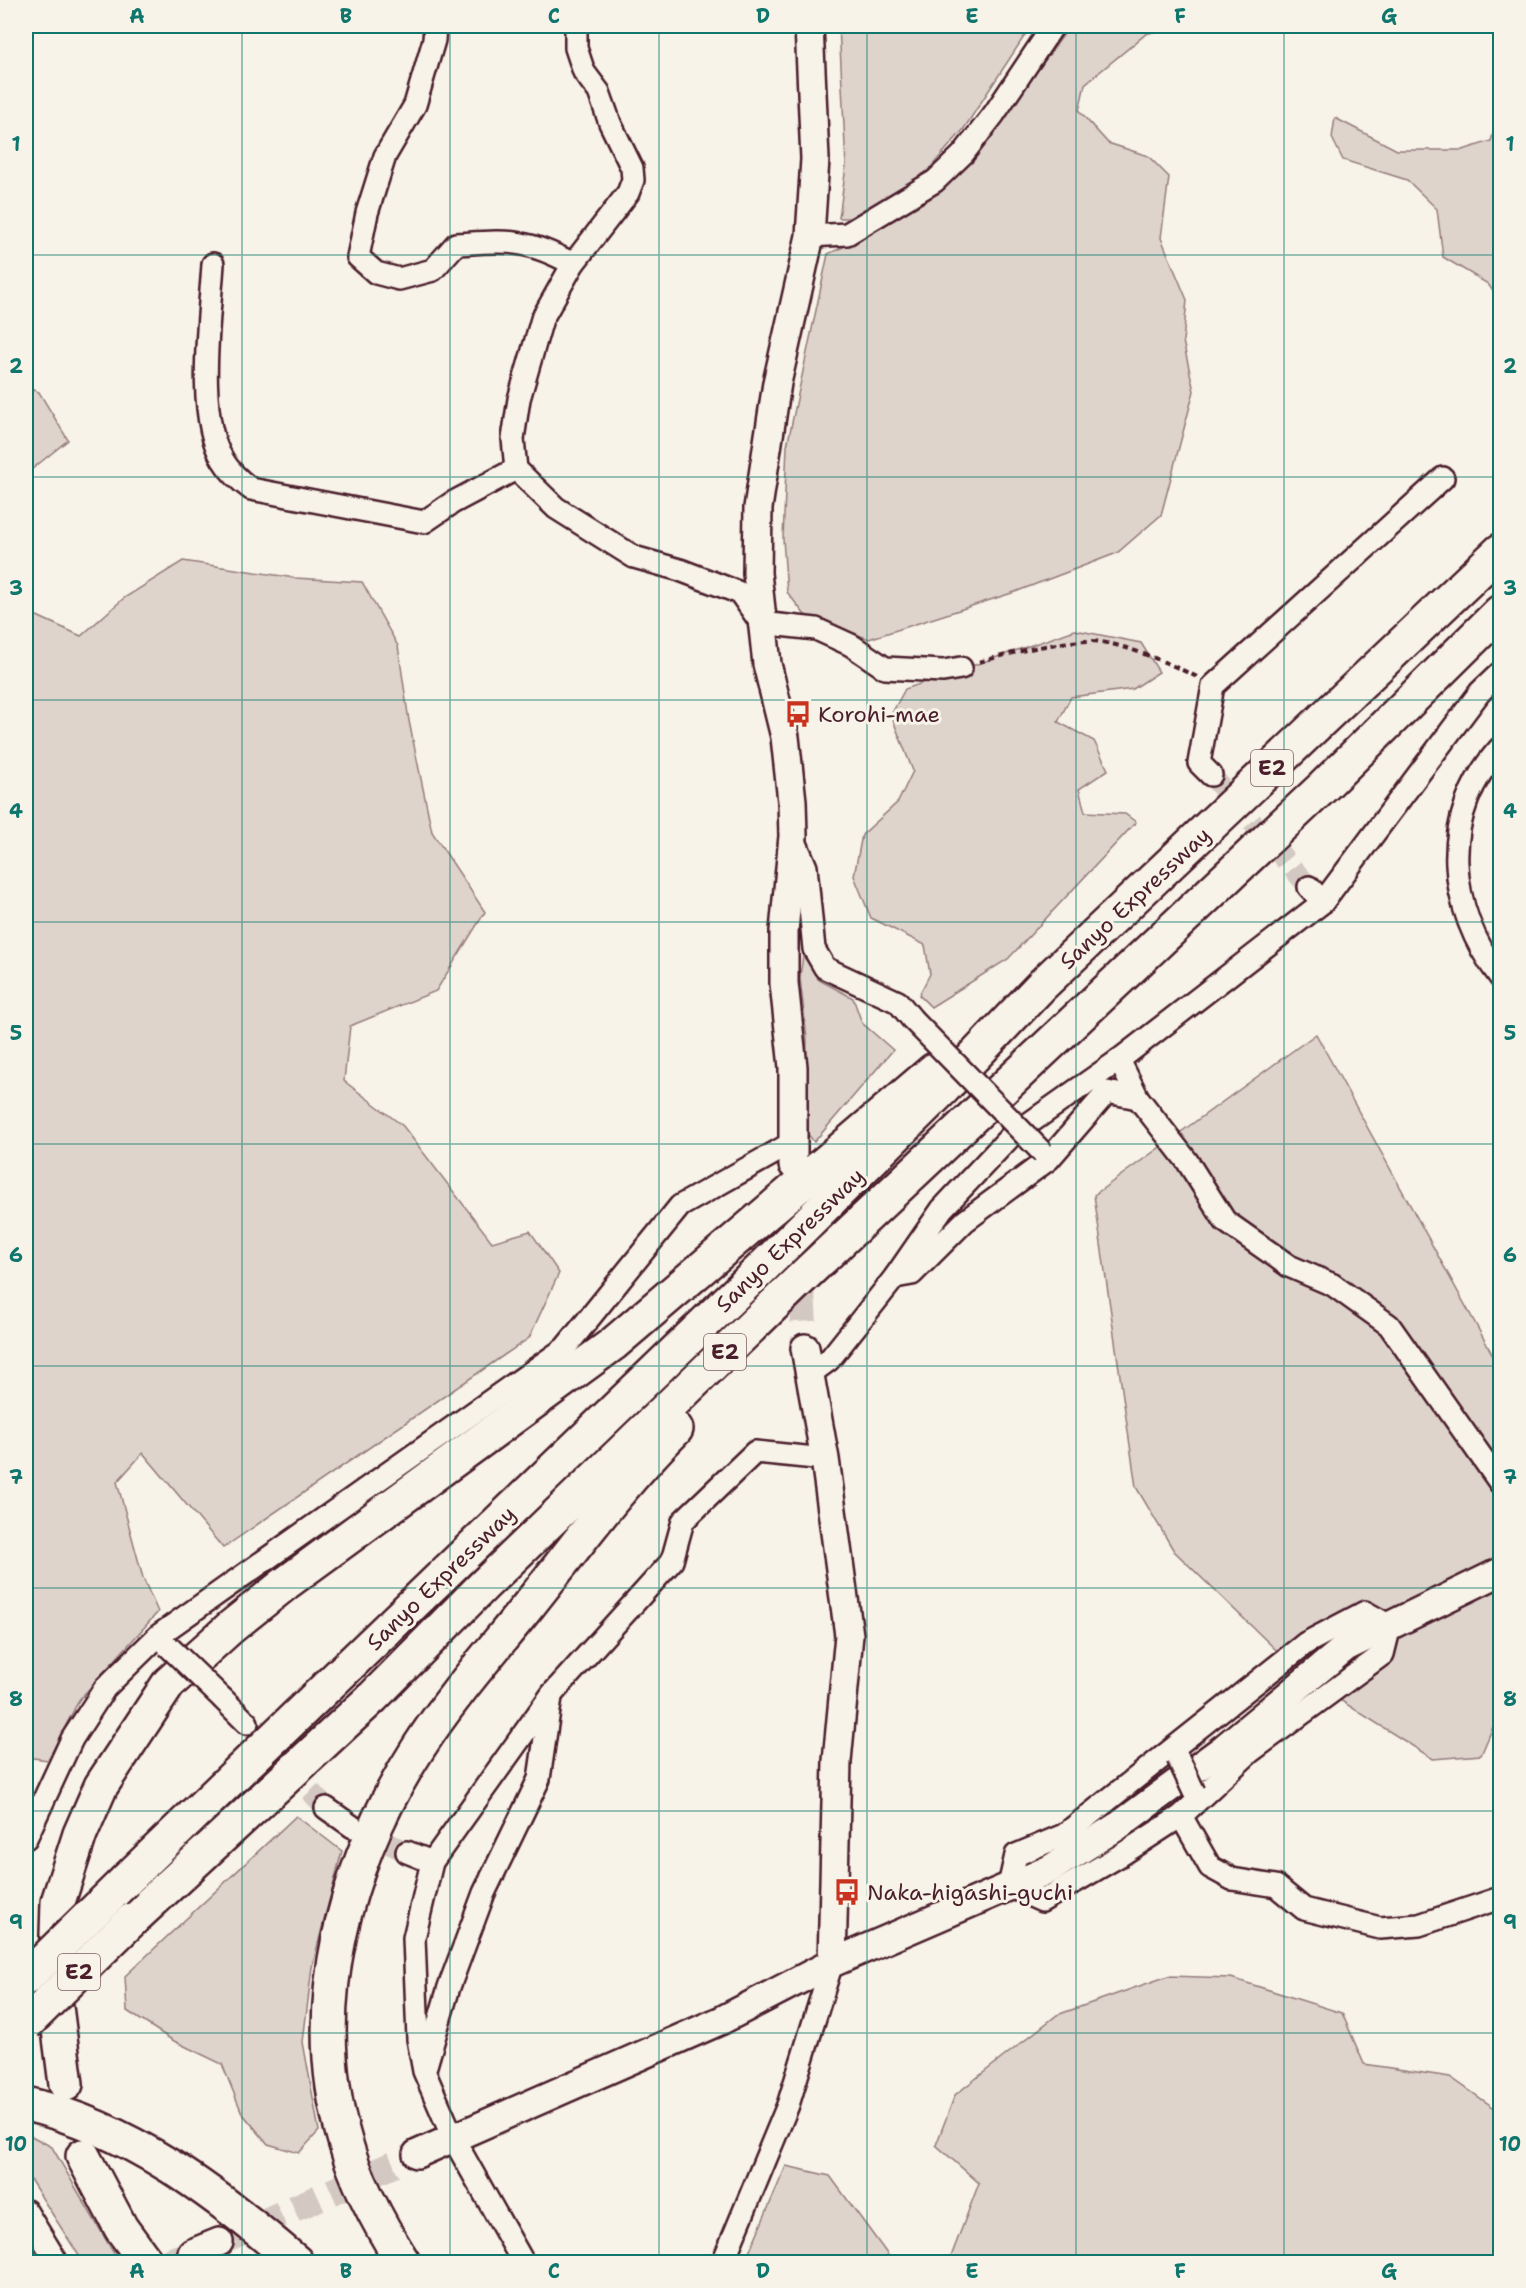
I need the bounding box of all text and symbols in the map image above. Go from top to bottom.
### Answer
text: A [129,3,145,29]
text: B [340,3,352,29]
text: C [548,3,560,29]
text: D [756,3,770,29]
text: E [965,3,979,29]
text: F [1174,3,1186,29]
text: G [1381,3,1397,29]
text: 1 [11,131,21,157]
text: 1 [1505,131,1515,157]
text: 2 [9,353,23,379]
text: 2 [1503,353,1517,379]
text: 3 [9,575,23,601]
text: 3 [1503,575,1517,601]
bus stop icon: Korohi-mae [783,699,813,729]
place label: Korohi-mae [818,700,940,729]
road number: E2 [1251,750,1293,786]
text: 4 [9,798,23,824]
text: 4 [1503,798,1517,824]
street label: Sanyo Expressway [1053,820,1217,976]
text: 5 [10,1020,22,1046]
text: 5 [1504,1020,1516,1046]
street label: Sanyo Expressway [709,1161,871,1319]
text: 6 [9,1242,23,1268]
text: 6 [1503,1242,1517,1268]
road number: E2 [704,1334,746,1370]
text: 7 [9,1464,23,1490]
text: 7 [1503,1464,1517,1490]
street label: Sanyo Expressway [360,1499,522,1657]
text: 8 [9,1686,23,1712]
text: 8 [1503,1686,1517,1712]
bus stop icon: Naka-higashi-guchi [832,1877,862,1907]
place label: Naka-higashi-guchi [867,1878,1073,1907]
text: 9 [9,1909,23,1935]
text: 9 [1503,1909,1517,1935]
road number: E2 [58,1954,100,1990]
text: 10 [5,2131,27,2157]
text: 10 [1499,2131,1521,2157]
text: A [129,2258,145,2284]
text: B [340,2258,352,2284]
text: C [548,2258,560,2284]
text: D [756,2258,770,2284]
text: E [965,2258,979,2284]
text: F [1174,2258,1186,2284]
text: G [1381,2258,1397,2284]

